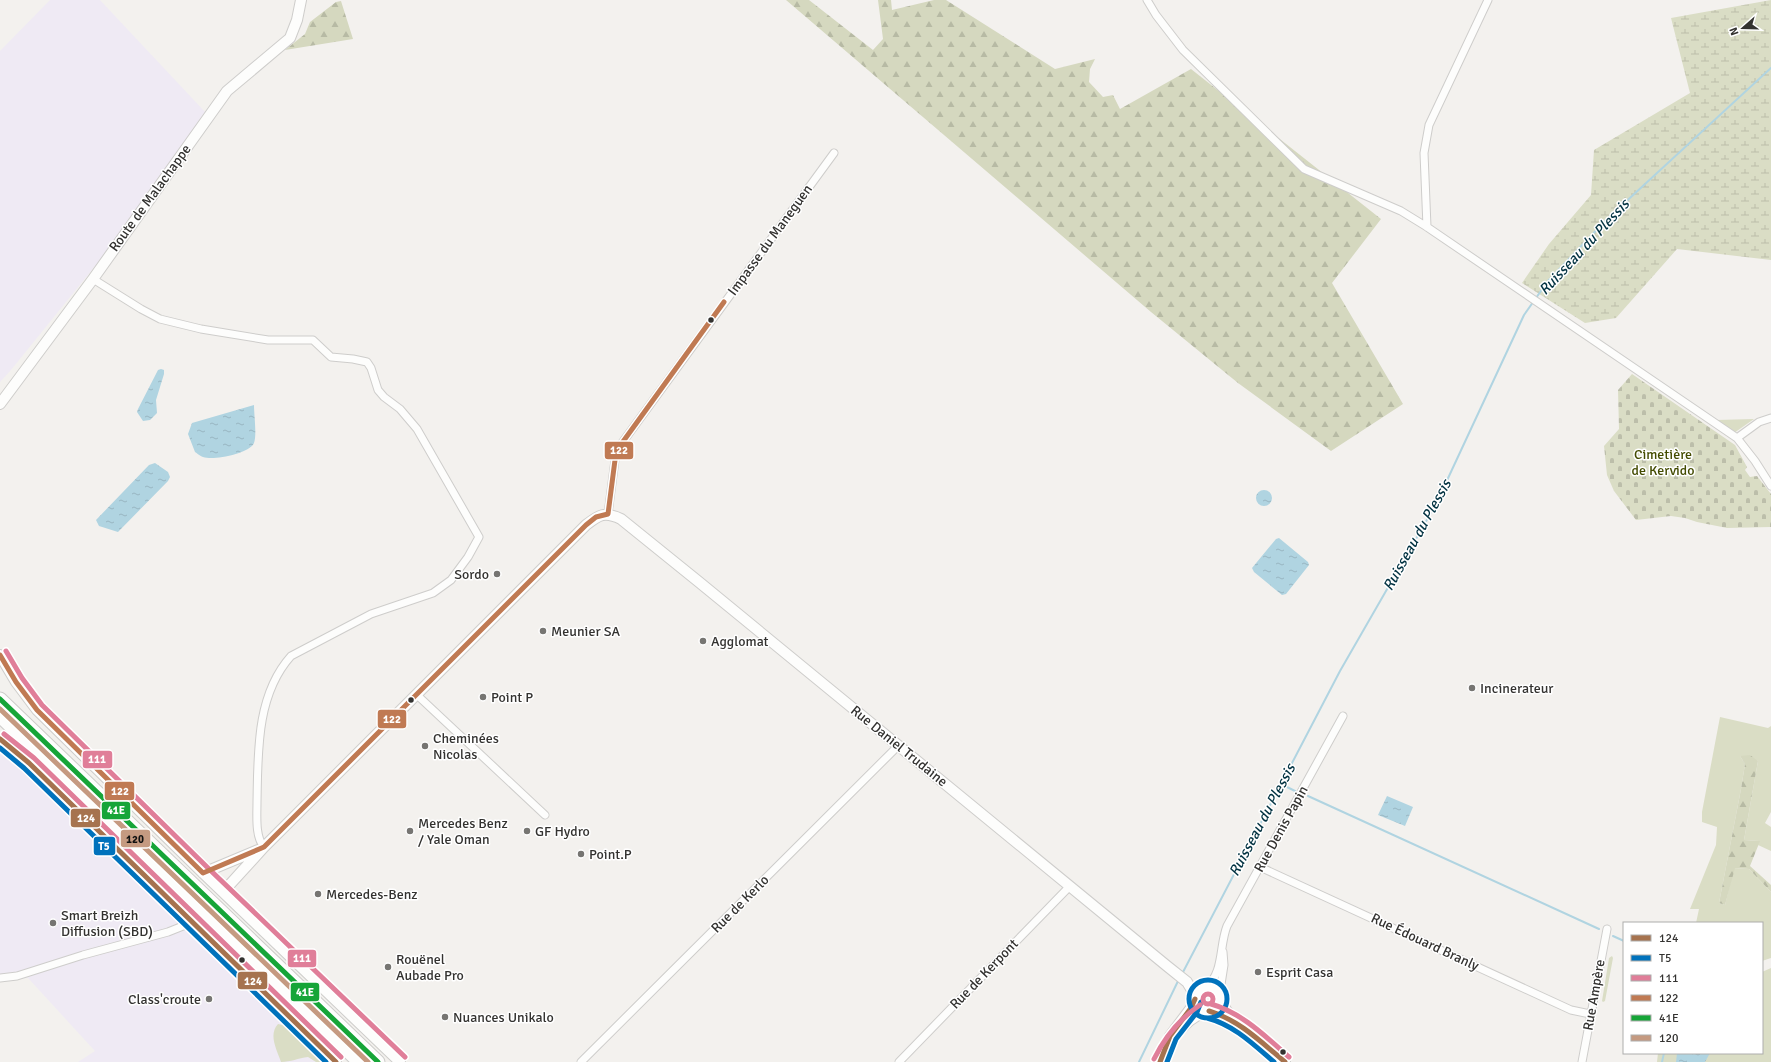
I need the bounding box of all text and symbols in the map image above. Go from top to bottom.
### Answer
north arrow [1723,8,1763,48]
text: N [1727,25,1741,37]
street label: Route de Malachappe [105,141,195,255]
street label: Impasse du Maneguen [724,181,816,299]
water label: Ruisseau du Plessis [1535,194,1634,299]
unlabelled marker [706,315,716,325]
line badge: 122 [604,441,634,460]
text: 122 [610,444,628,457]
park label: Cimetière de Kervido [1632,446,1694,479]
water label: Ruisseau du Plessis [1379,475,1456,594]
place label: Sordo [454,566,489,583]
marker: Sordo [492,569,502,579]
place label: Meunier SA [551,623,620,640]
marker: Meunier SA [538,626,548,636]
place label: Agglomat [711,633,769,650]
marker: Agglomat [698,636,708,646]
place label: Incinerateur [1480,680,1554,697]
marker: Incinerateur [1467,683,1477,693]
place label: Point P [491,689,533,706]
marker: Point P [478,692,488,702]
unlabelled marker [406,695,416,705]
street label: Rue Daniel Trudaine [847,702,951,790]
line badge: 122 [377,709,407,729]
text: 122 [383,713,401,726]
place label: Cheminées Nicolas [433,730,499,763]
marker: Cheminées Nicolas [420,741,430,751]
line badge: 111 [82,750,113,769]
text: 111 [88,753,106,766]
water label: Ruisseau du Plessis [1225,760,1300,879]
line badge: 122 [104,781,135,801]
street label: Rue Denis Papin [1250,783,1312,875]
text: 122 [111,785,129,798]
line badge: 41E [101,801,131,820]
text: 41E [107,804,125,817]
line badge: 124 [70,808,101,828]
text: 124 [77,812,95,825]
place label: Mercedes Benz / Yale Oman [418,815,508,848]
place label: GF Hydro [535,823,590,840]
marker: Mercedes Benz / Yale Oman [405,826,415,836]
marker: GF Hydro [522,826,532,836]
line badge: 120 [120,829,151,848]
text: 120 [126,833,144,846]
line badge: T5 [93,836,116,856]
text: T5 [98,840,110,853]
place label: Point.P [589,846,632,863]
marker: Point.P [576,849,586,859]
street label: Rue de Kerlo [708,872,772,936]
place label: Mercedes-Benz [326,886,418,903]
marker: Mercedes-Benz [313,889,323,899]
place label: Smart Breizh Diffusion (SBD) [61,907,153,940]
street label: Rue Édouard Branly [1368,910,1482,975]
marker: Smart Breizh Diffusion (SBD) [48,918,58,928]
legend [1623,922,1763,1054]
text: 124 [1659,931,1679,946]
street label: Rue de Kerpont [946,935,1022,1013]
line badge: 111 [287,949,317,968]
place label: Rouënel Aubade Pro [396,951,464,984]
text: T5 [1659,951,1671,966]
text: 111 [293,952,311,965]
unlabelled marker [237,955,247,965]
street label: Rue Ampère [1579,958,1609,1032]
marker: Rouënel Aubade Pro [383,962,393,972]
place label: Esprit Casa [1266,964,1333,981]
marker: Esprit Casa [1253,967,1263,977]
line badge: 124 [237,971,268,990]
text: 111 [1659,971,1678,986]
text: 124 [244,975,262,988]
line badge: 41E [290,982,320,1002]
text: 41E [296,986,314,999]
place label: Class'croute [128,991,201,1008]
text: 122 [1659,991,1678,1006]
marker: Class'croute [204,994,214,1004]
place label: Nuances Unikalo [453,1009,554,1026]
text: 41E [1659,1011,1679,1026]
marker: Nuances Unikalo [440,1012,450,1022]
text: 120 [1659,1031,1678,1046]
unlabelled marker [1278,1047,1288,1057]

